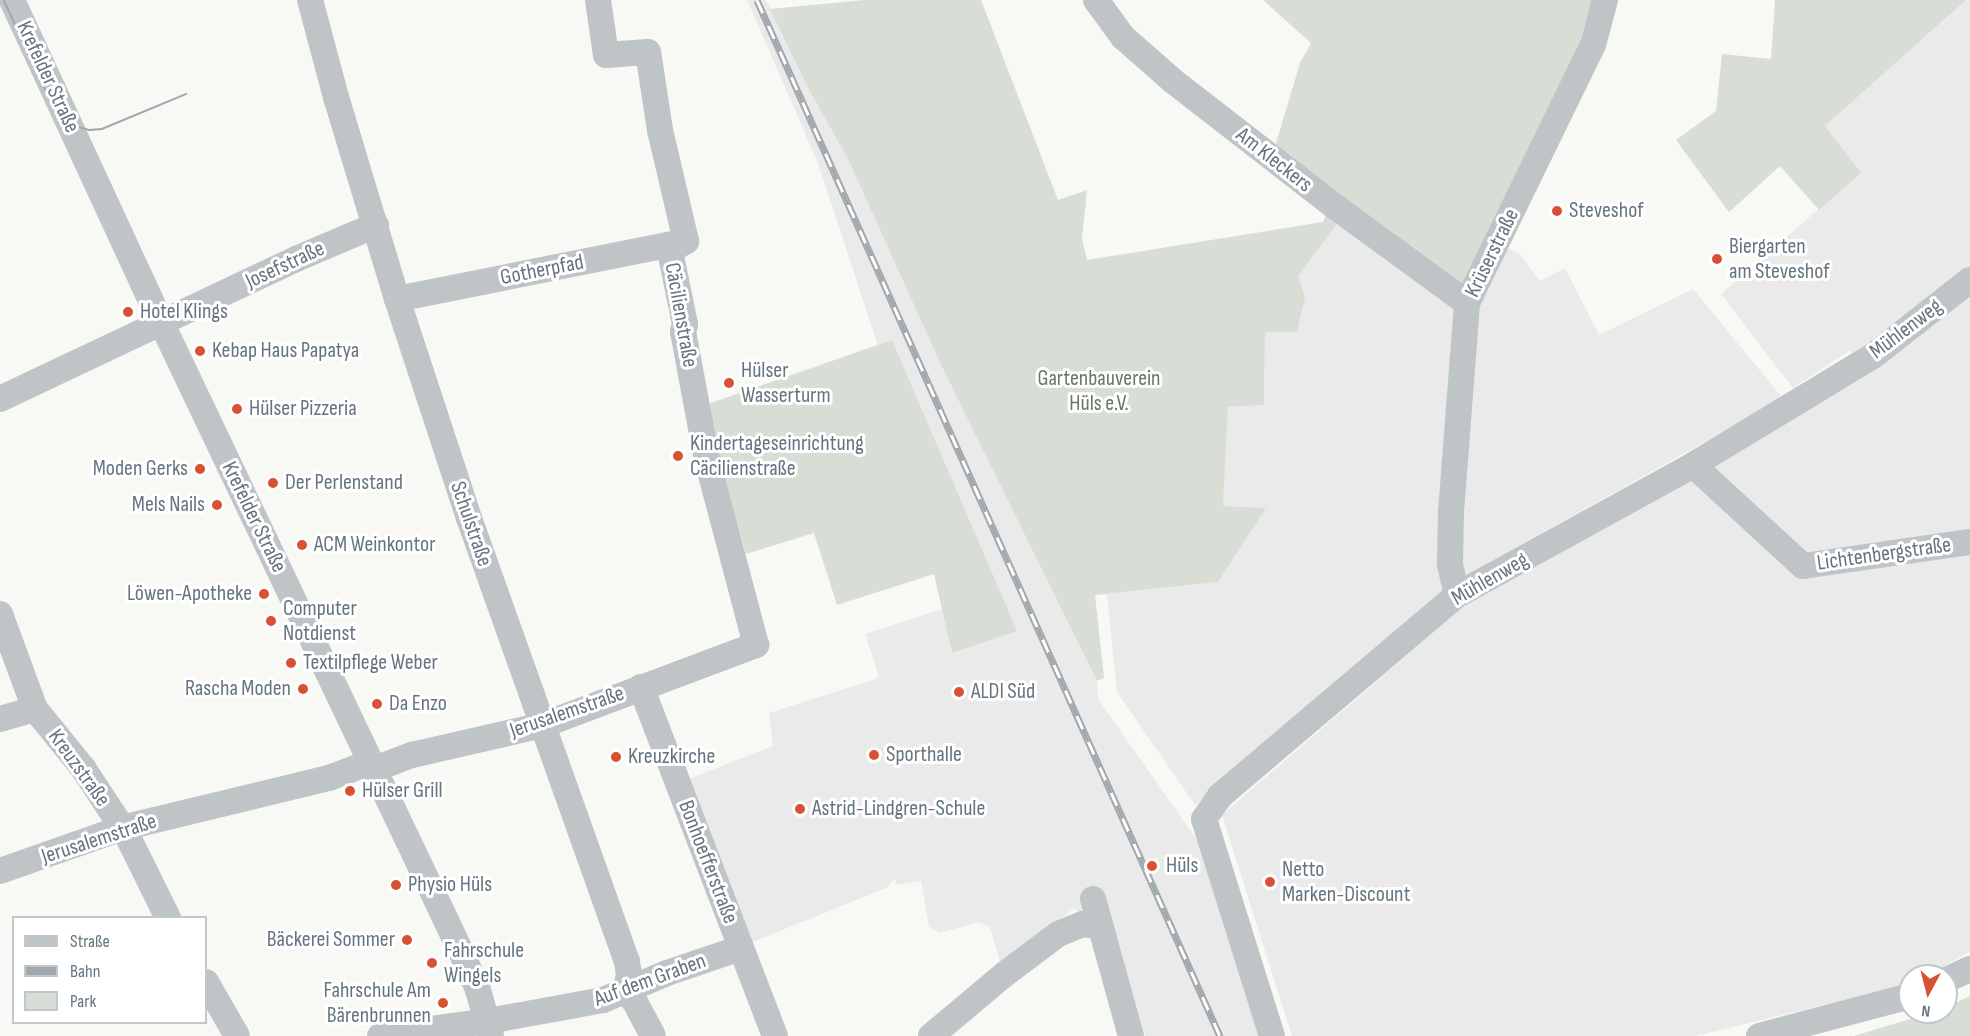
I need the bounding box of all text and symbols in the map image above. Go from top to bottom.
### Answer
street label: Krefelder Straße [11,17,85,137]
street label: Am Kleckers [1230,122,1318,198]
place label: Steveshof [1569,198,1644,224]
street label: Krüserstraße [1459,204,1525,302]
marker: Steveshof [1550,204,1564,218]
place label: Biergarten am Steveshof [1729,233,1830,284]
street label: Josefstraße [241,235,329,295]
street label: Gotherpfad [498,249,586,291]
marker: Biergarten am Steveshof [1710,252,1724,266]
street label: Cäcilienstraße [659,261,703,369]
street label: Mühlenweg [1865,293,1947,365]
place label: Hotel Klings [140,299,228,325]
marker: Hotel Klings [121,305,135,319]
place label: Kebap Haus Papatya [212,338,359,364]
marker: Kebap Haus Papatya [193,344,207,358]
place label: Hülser Wasserturm [741,357,831,408]
park label: Gartenbauverein Hüls e.V. [1038,365,1160,416]
marker: Hülser Wasserturm [722,376,736,390]
place label: Hülser Pizzeria [249,396,357,422]
marker: Hülser Pizzeria [230,402,244,416]
place label: Kindertageseinrichtung Cäcilienstraße [690,430,864,482]
marker: Kindertageseinrichtung Cäcilienstraße [671,449,685,463]
place label: Moden Gerks [93,456,188,482]
street label: Krefelder Straße [216,457,292,577]
marker: Moden Gerks [193,462,207,476]
place label: Der Perlenstand [285,470,403,496]
marker: Der Perlenstand [266,476,280,490]
street label: Schulstraße [444,478,498,570]
place label: Mels Nails [132,492,205,518]
marker: Mels Nails [210,498,224,512]
place label: ACM Weinkontor [314,532,436,558]
street label: Lichtenbergstraße [1815,532,1953,576]
marker: ACM Weinkontor [295,538,309,552]
street label: Mühlenweg [1447,547,1533,611]
place label: Löwen-Apotheke [127,581,252,607]
marker: Löwen-Apotheke [257,587,271,601]
place label: Computer Notdienst [283,595,357,646]
marker: Computer Notdienst [264,614,278,628]
place label: Textilpflege Weber [303,650,438,676]
marker: Textilpflege Weber [284,656,298,670]
place label: Rascha Moden [185,676,291,702]
place label: ALDI Süd [971,679,1035,705]
street label: Jerusalemstraße [506,680,628,744]
marker: Rascha Moden [296,682,310,696]
marker: ALDI Süd [952,685,966,699]
place label: Da Enzo [389,691,447,717]
marker: Da Enzo [370,697,384,711]
street label: Kreuzstraße [42,724,116,812]
place label: Sporthalle [886,742,962,768]
place label: Kreuzkirche [628,744,715,770]
marker: Sporthalle [867,748,881,762]
marker: Kreuzkirche [609,750,623,764]
place label: Hülser Grill [362,778,443,804]
marker: Hülser Grill [343,784,357,798]
place label: Astrid-Lindgren-Schule [812,796,985,822]
street label: Bonhoefferstraße [672,797,744,927]
marker: Astrid-Lindgren-Schule [793,802,807,816]
street label: Jerusalemstraße [38,808,160,870]
place label: Hüls [1166,853,1198,879]
place label: Netto Marken-Discount [1282,856,1410,908]
marker: Hüls [1143,857,1161,875]
place label: Physio Hüls [408,872,492,898]
marker: Netto Marken-Discount [1263,875,1277,889]
marker: Physio Hüls [389,878,403,892]
legend [12,916,207,1024]
place label: Bäckerei Sommer [267,927,395,953]
text: Straße [70,931,110,952]
marker: Bäckerei Sommer [400,933,414,947]
place label: Fahrschule Wingels [444,937,524,988]
street label: Auf dem Graben [591,948,709,1012]
marker: Fahrschule Wingels [425,956,439,970]
text: Bahn [70,961,100,982]
north arrow [1898,964,1958,1024]
place label: Fahrschule Am Bärenbrunnen [323,977,431,1028]
text: Park [70,991,96,1012]
marker: Fahrschule Am Bärenbrunnen [436,996,450,1010]
text: N [1921,1000,1931,1020]

